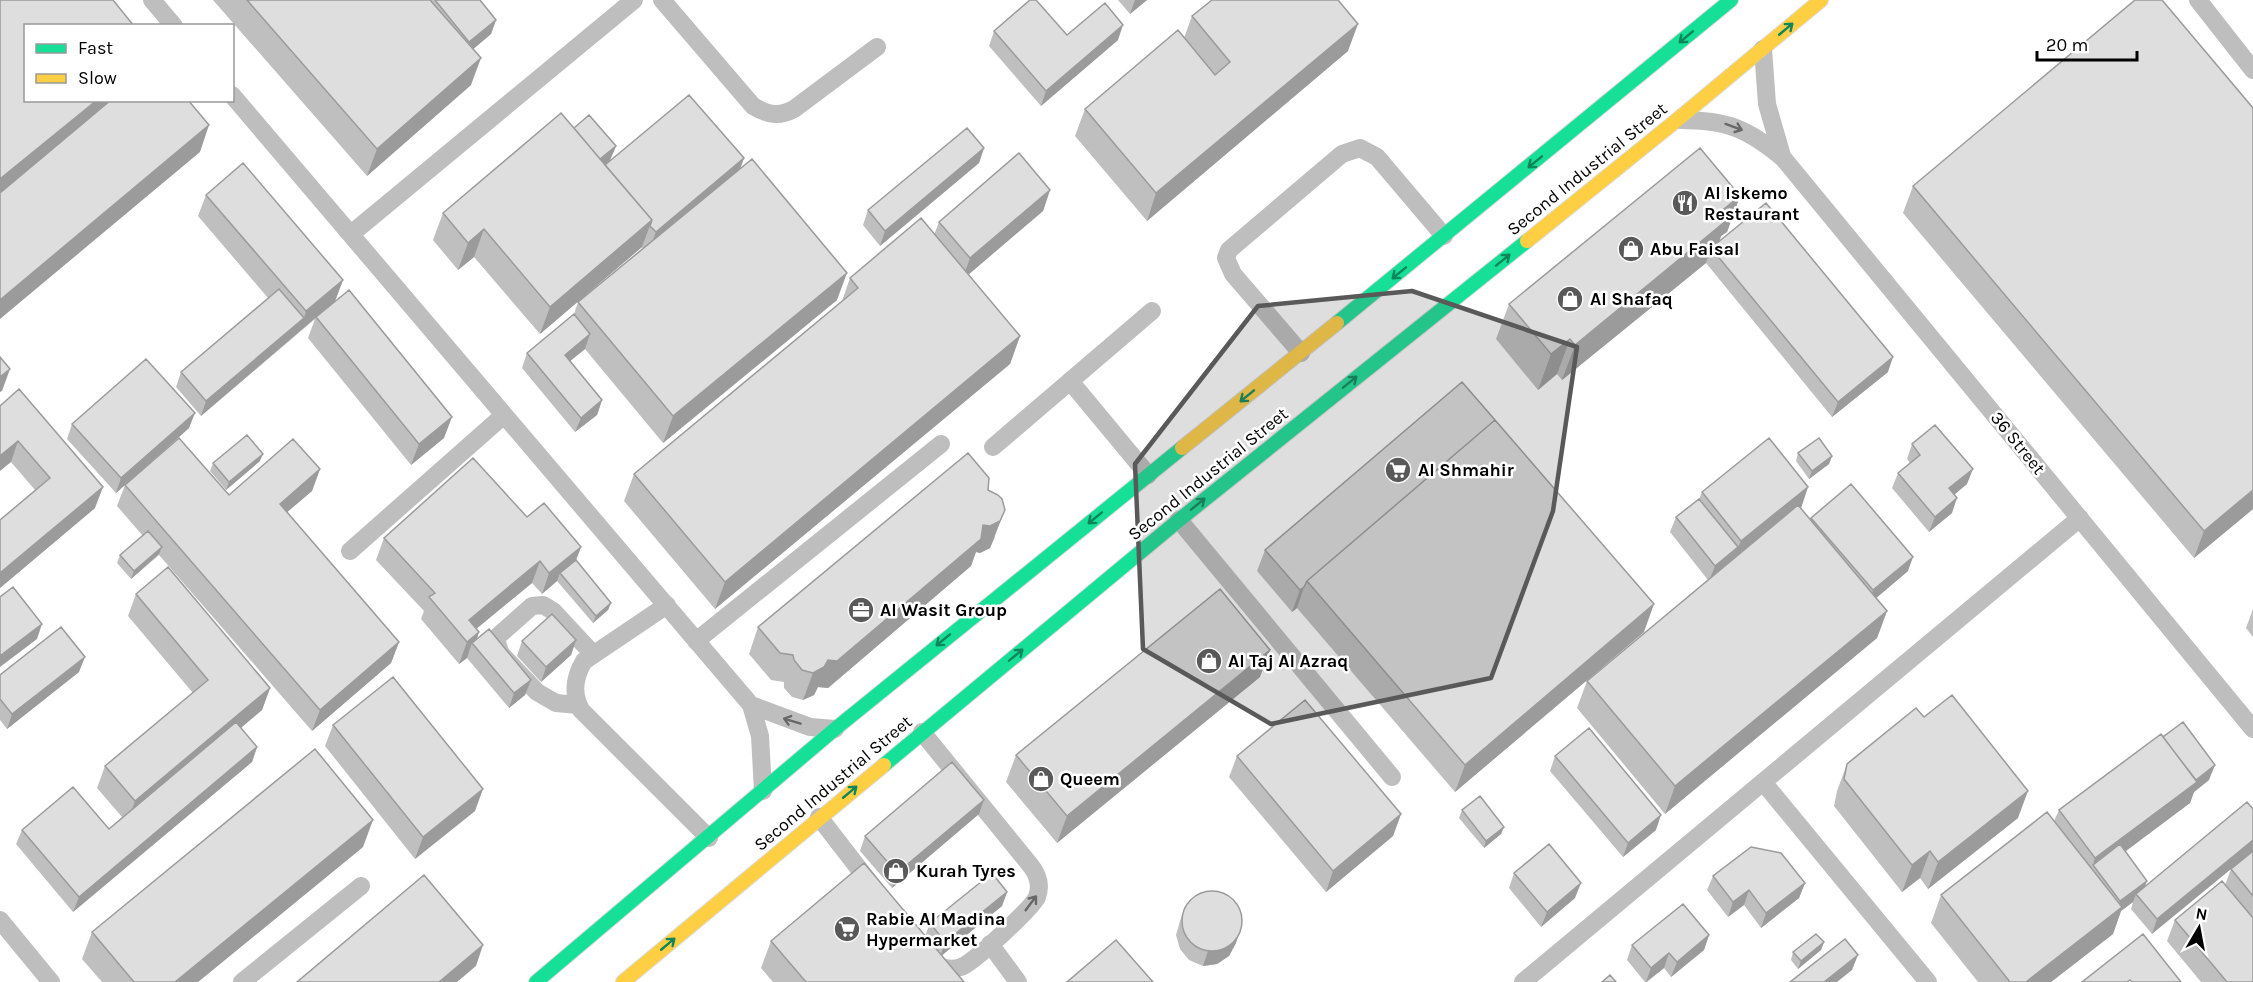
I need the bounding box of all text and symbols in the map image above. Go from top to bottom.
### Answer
one-way arrow [1778,23,1794,36]
legend [24,24,234,102]
scale bar [2037,24,2138,62]
one-way arrow [1678,31,1694,44]
text: 20 m [2046,34,2088,56]
text: Fast [78,37,113,59]
text: Slow [78,67,117,89]
street label: Second Industrial Street [1503,98,1672,240]
one-way arrow [1724,123,1743,134]
one-way arrow [1528,155,1544,168]
place label: Al Iskemo Restaurant [1704,182,1799,225]
restaurant icon: Al Iskemo Restaurant [1670,188,1700,218]
shop icon: Abu Faisal [1616,234,1646,264]
place label: Abu Faisal [1650,238,1740,260]
one-way arrow [1494,253,1510,266]
one-way arrow [1391,267,1407,280]
shop icon: Al Shafaq [1555,284,1585,314]
place label: Al Shafaq [1590,288,1673,310]
one-way arrow [1342,375,1358,388]
one-way arrow [1240,389,1256,402]
street label: Second Industrial Street [1124,403,1293,545]
street label: 36 Street [1986,407,2050,479]
supermarket icon: Al Shmahir [1383,455,1413,485]
place label: Al Shmahir [1418,459,1514,481]
one-way arrow [1190,498,1206,511]
one-way arrow [1087,511,1103,524]
office icon: Al Wasit Group [846,595,876,625]
place label: Al Wasit Group [880,599,1007,621]
one-way arrow [936,634,952,647]
shop icon: Al Taj Al Azraq [1194,646,1224,676]
one-way arrow [1008,649,1024,662]
place label: Al Taj Al Azraq [1228,650,1348,672]
street label: Second Industrial Street [750,710,917,855]
one-way arrow [783,715,802,726]
shop icon: Queem [1026,764,1056,794]
place label: Queem [1060,768,1120,790]
one-way arrow [842,786,858,799]
shop icon: Kurah Tyres [881,856,911,886]
place label: Kurah Tyres [916,860,1016,882]
one-way arrow [1025,895,1038,911]
north arrow [2169,898,2229,958]
text: N [2194,903,2209,924]
place label: Rabie Al Madina Hypermarket [866,908,1005,951]
supermarket icon: Rabie Al Madina Hypermarket [832,914,862,944]
one-way arrow [660,938,676,951]

